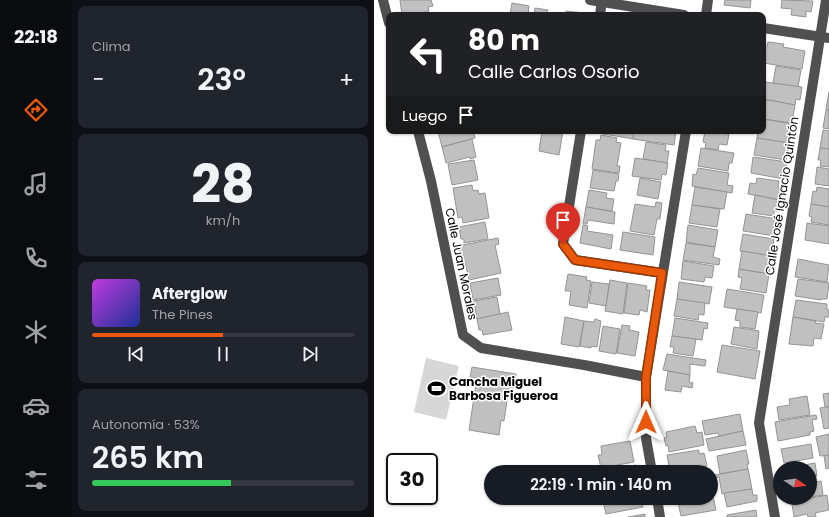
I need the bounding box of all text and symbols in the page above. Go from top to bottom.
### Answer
text: 80 m [468,21,540,60]
text: 22:18 [14,24,58,49]
icon: left [402,28,454,80]
text: Clima [92,37,131,56]
text: 23° [197,58,246,101]
text: Calle Carlos Osorio [468,59,640,84]
text: − [92,64,104,95]
text: + [339,64,354,95]
icon: directions [22,96,50,124]
icon: arrive [455,104,477,126]
text: Luego [402,105,447,126]
street label: Calle José Ignacio Quintón [761,115,802,276]
text: 28 [191,148,255,221]
icon: music [22,170,50,198]
pin [546,203,580,244]
street label: Calle Juan Morales [441,206,482,322]
icon: arrive [552,209,574,231]
text: km/h [206,211,240,230]
icon: phone [22,244,50,272]
text: Afterglow [152,283,227,304]
text: The Pines [152,305,213,324]
icon: climate [22,318,50,346]
icon: previous [125,343,147,365]
icon: pause [212,343,234,365]
icon: next [299,343,321,365]
place label: Cancha Miguel Barbosa Figueroa [449,373,558,404]
sports icon: Cancha Miguel Barbosa Figueroa [426,379,446,399]
icon: car [22,392,50,420]
position arrow [625,401,667,443]
text: Autonomía · 53% [92,415,200,434]
text: 265 km [92,436,204,479]
speed limit sign: 30 [386,453,438,505]
north arrow [773,461,817,505]
map controls [773,461,817,505]
icon: filters [22,466,50,494]
text: 22:19 · 1 min · 140 m [530,474,672,495]

